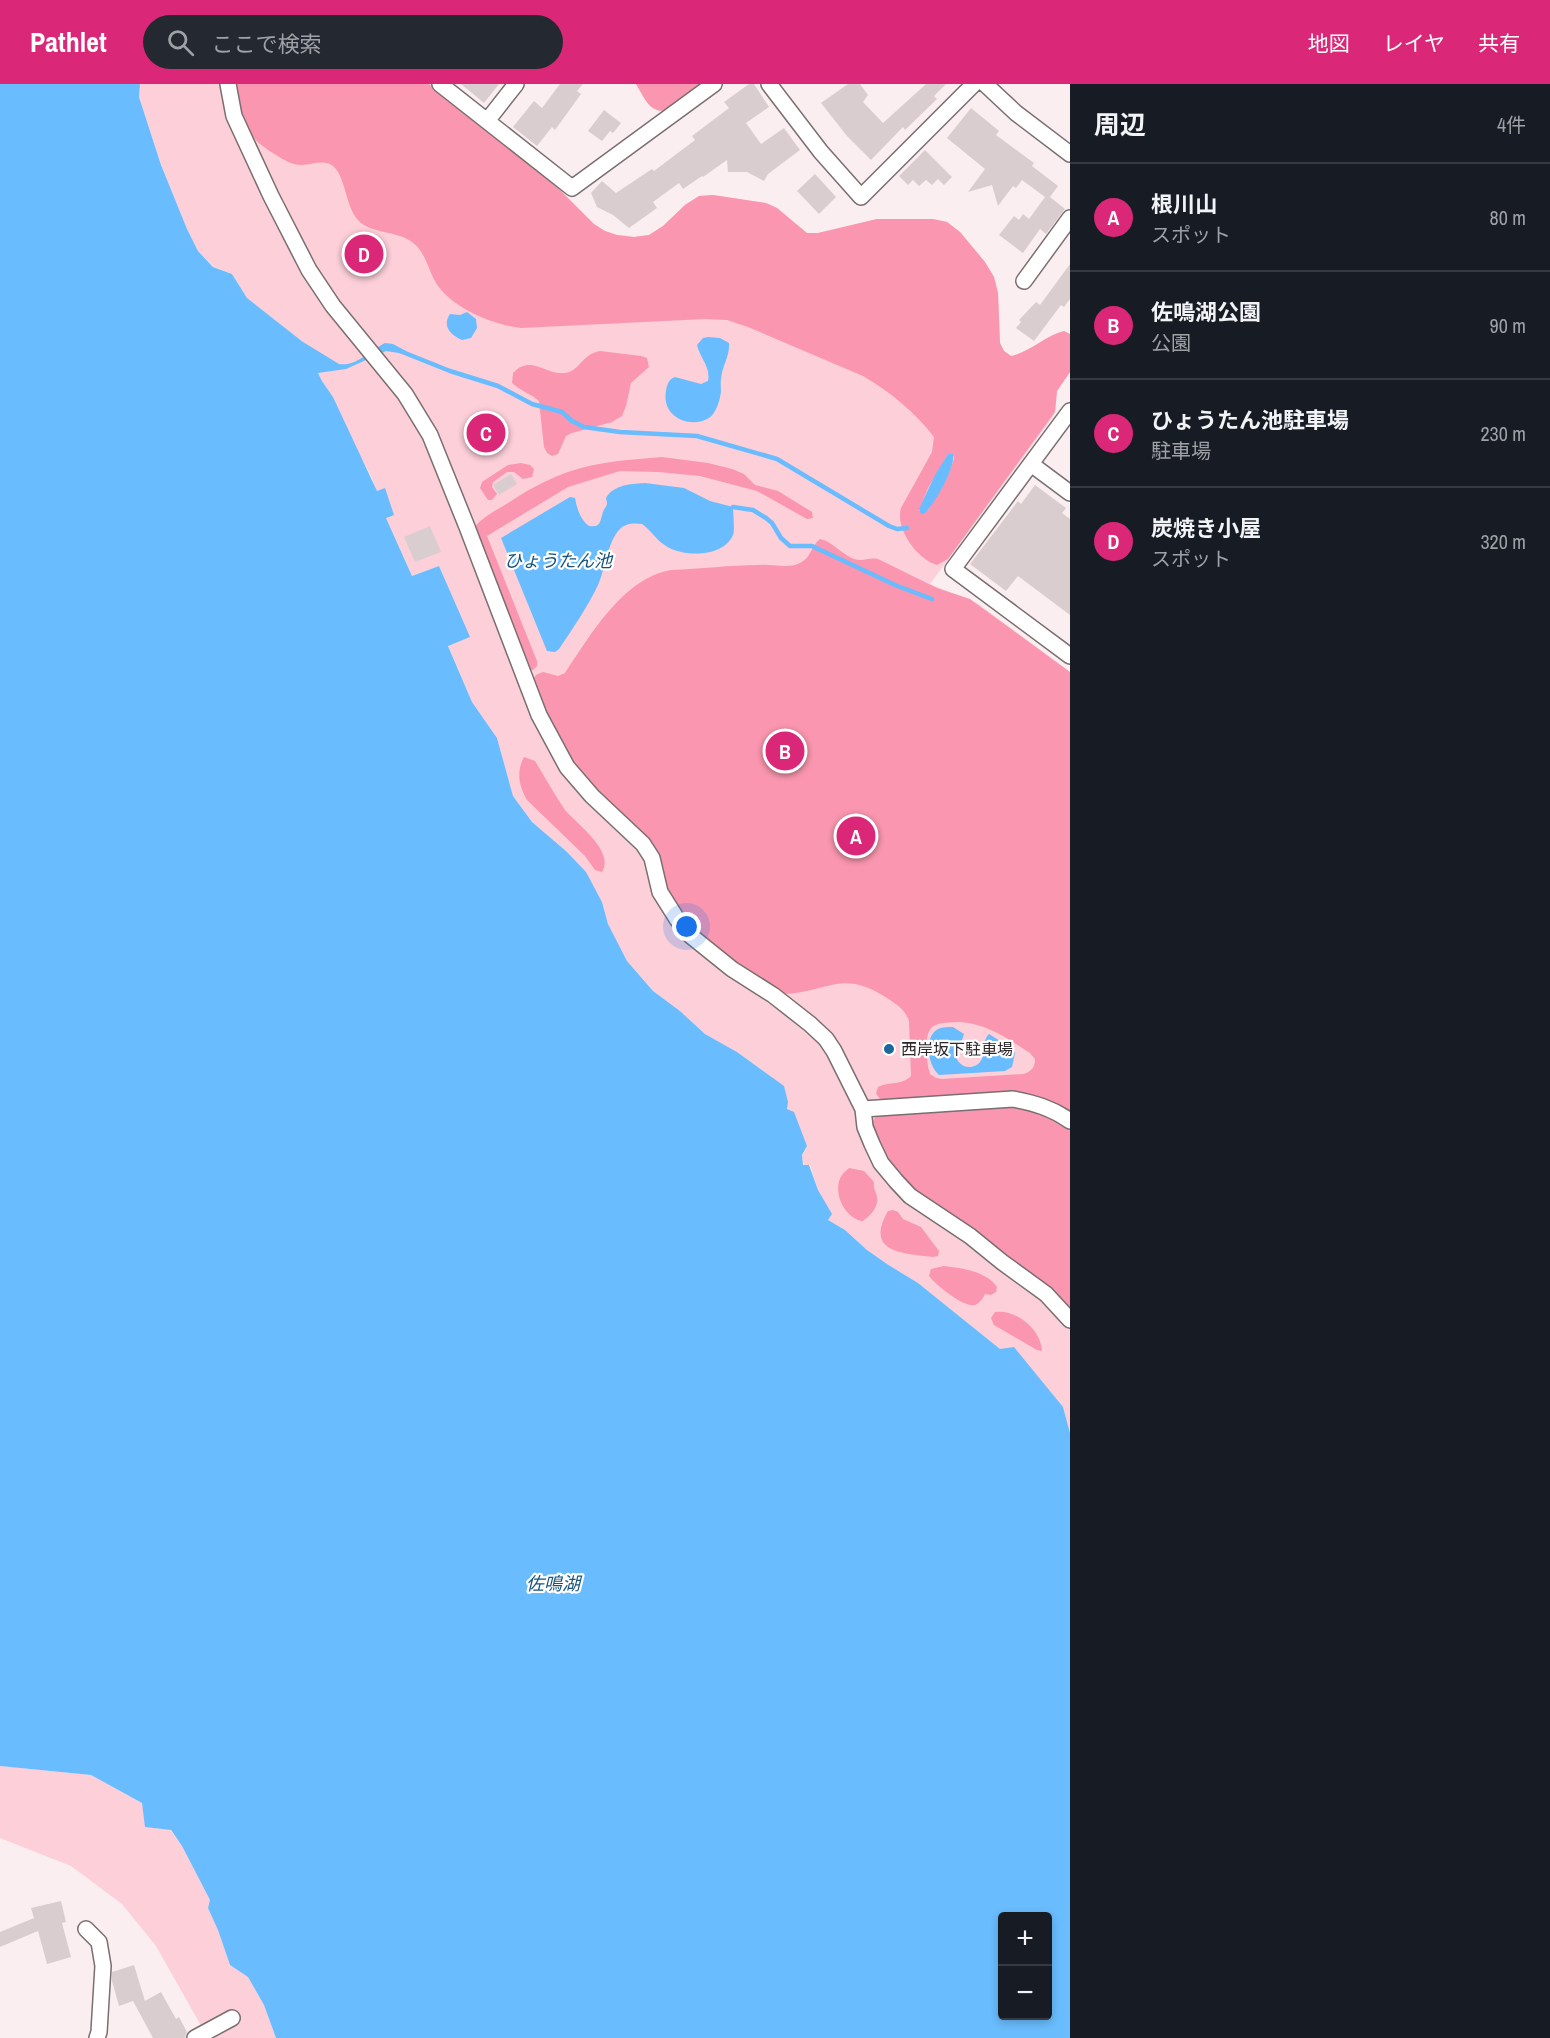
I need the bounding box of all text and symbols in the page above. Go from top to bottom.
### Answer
search box [143,15,563,69]
text: Pathlet [30,23,107,61]
icon: search [164,26,197,59]
text: ここで検索 [212,29,322,59]
text: 地図 [1308,29,1350,58]
text: レイヤ [1383,29,1445,58]
text: 共有 [1478,29,1520,58]
text: 周辺 [1094,107,1146,142]
text: 4件 [1497,111,1526,138]
text: 根川山 [1151,189,1217,219]
text: A [1108,204,1119,231]
text: 80 m [1490,204,1526,231]
text: スポット [1151,221,1231,248]
pin: D [344,232,384,276]
text: 佐鳴湖公園 [1151,297,1261,327]
text: B [1108,312,1119,339]
text: 90 m [1490,312,1526,339]
text: 公園 [1151,329,1191,356]
text: ひょうたん池駐車場 [1151,405,1349,435]
pin: C [466,410,506,456]
text: C [1108,420,1119,447]
text: 230 m [1480,420,1526,447]
text: 駐車場 [1151,437,1211,464]
text: 炭焼き小屋 [1151,513,1261,543]
text: D [1108,528,1119,555]
text: 320 m [1480,528,1526,555]
text: スポット [1151,545,1231,572]
water label: ひょうたん池 [504,548,614,573]
pin: B [766,728,804,774]
pin: A [836,814,876,858]
your location [672,912,701,941]
place label: 西岸坂下駐車場 [901,1038,1013,1060]
marker: 西岸坂下駐車場 [882,1042,896,1056]
water label: 佐鳴湖 [526,1571,583,1596]
map controls [998,1912,1052,2020]
button: + [998,1912,1052,1966]
button: − [998,1966,1052,2020]

